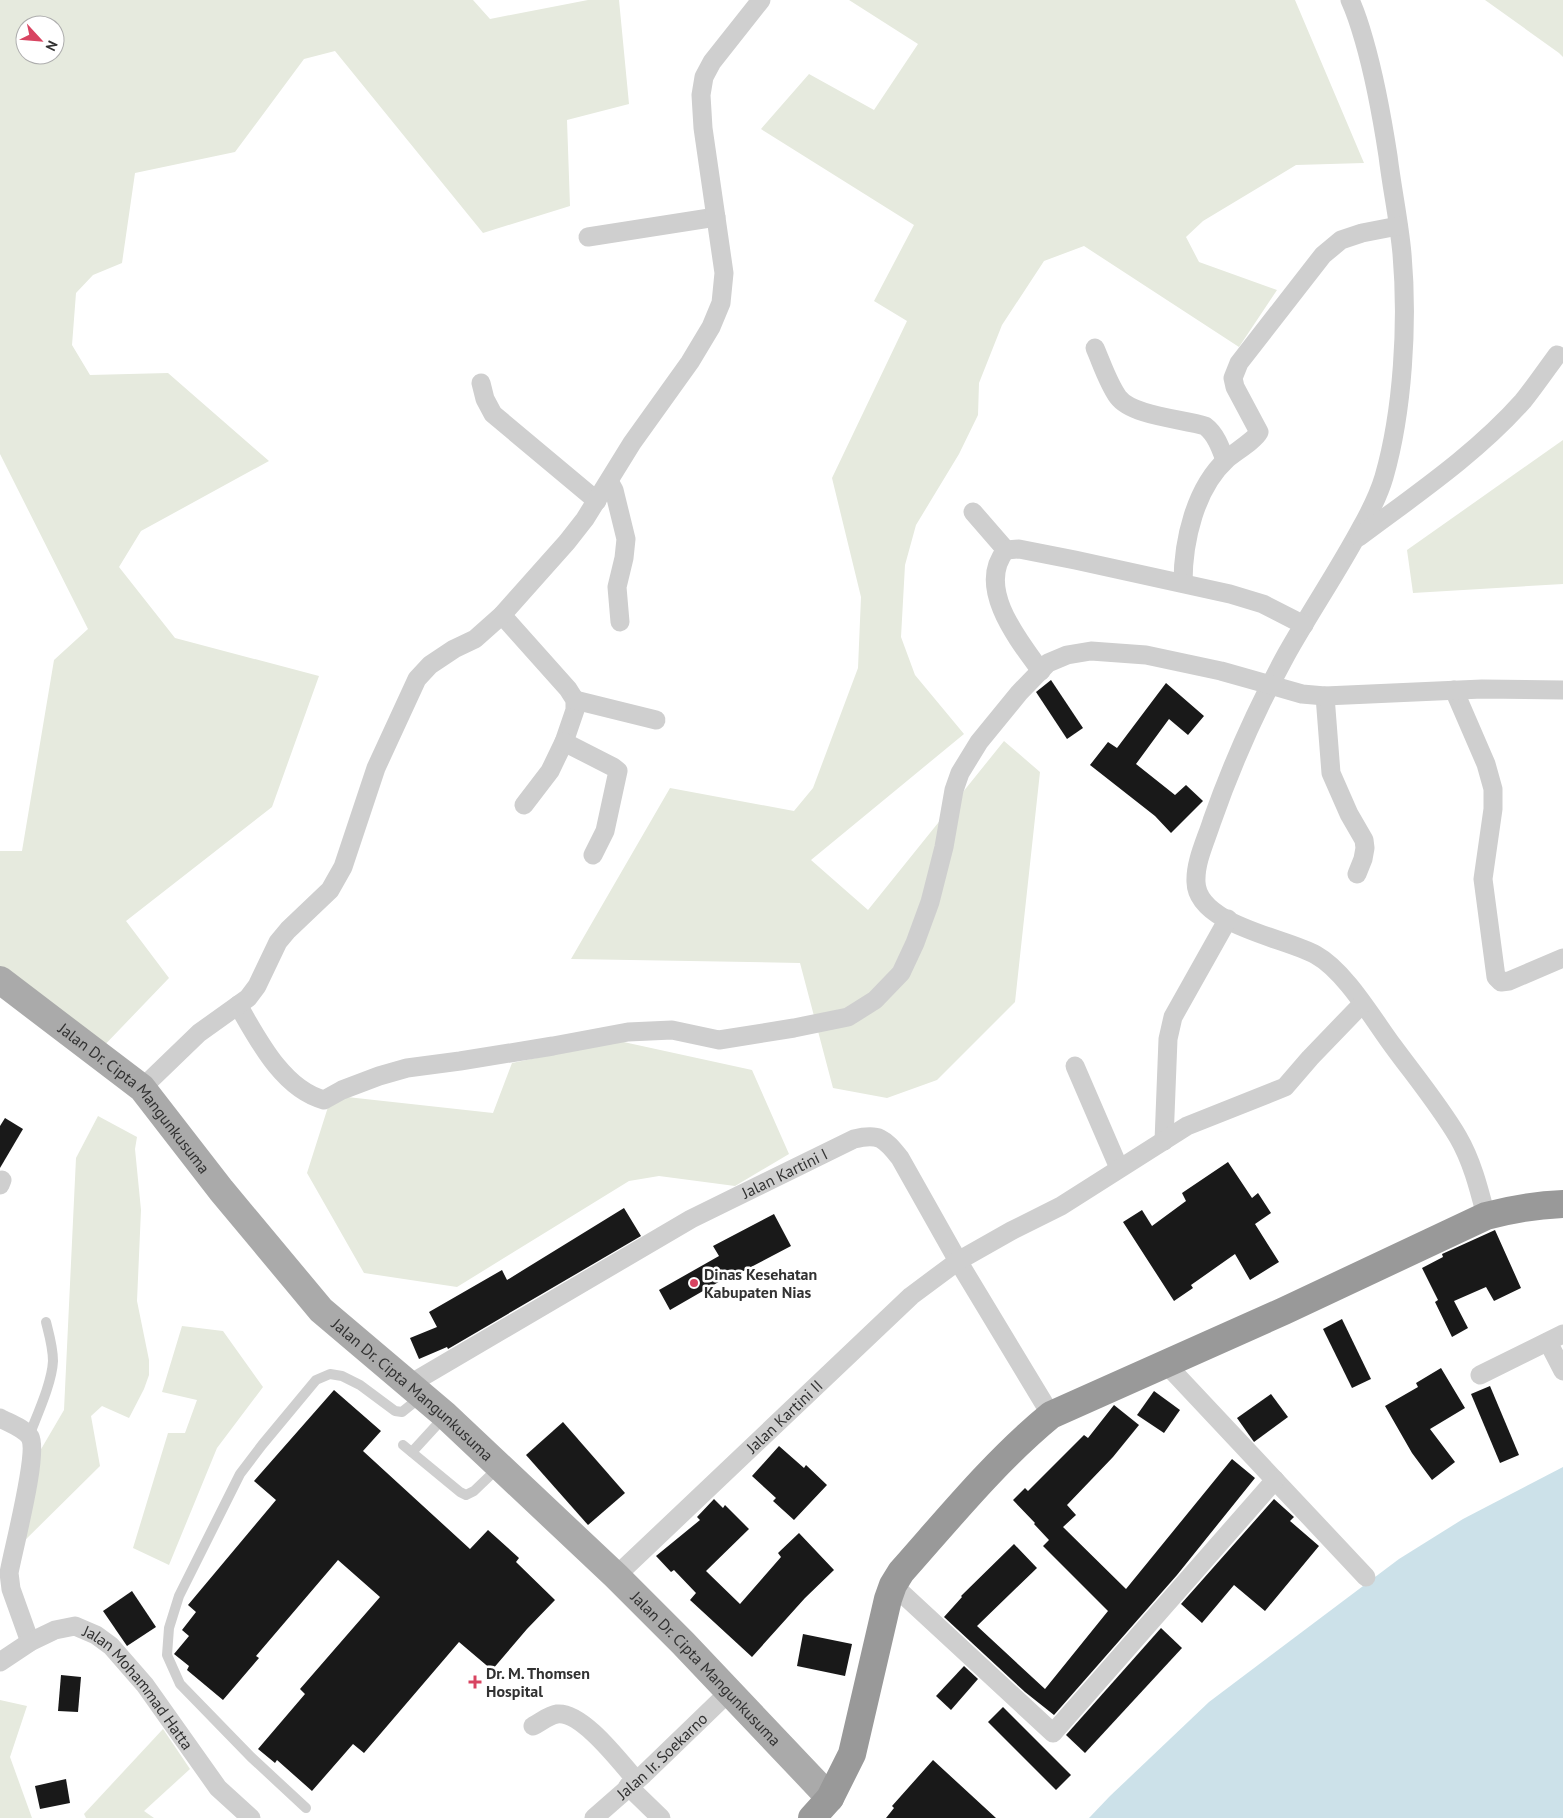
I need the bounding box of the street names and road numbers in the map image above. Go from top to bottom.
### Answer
street label: Jalan Dr. Cipta Mangunkusuma [54,1018,214,1177]
street label: Jalan Kartini I [737,1144,831,1203]
street label: Jalan Dr. Cipta Mangunkusuma [327,1313,497,1465]
street label: Jalan Kartini II [741,1375,827,1458]
street label: Jalan Dr. Cipta Mangunkusuma [626,1586,785,1750]
street label: Jalan Mohammad Hatta [79,1620,198,1754]
street label: Jalan Ir. Soekarno [612,1708,712,1804]

